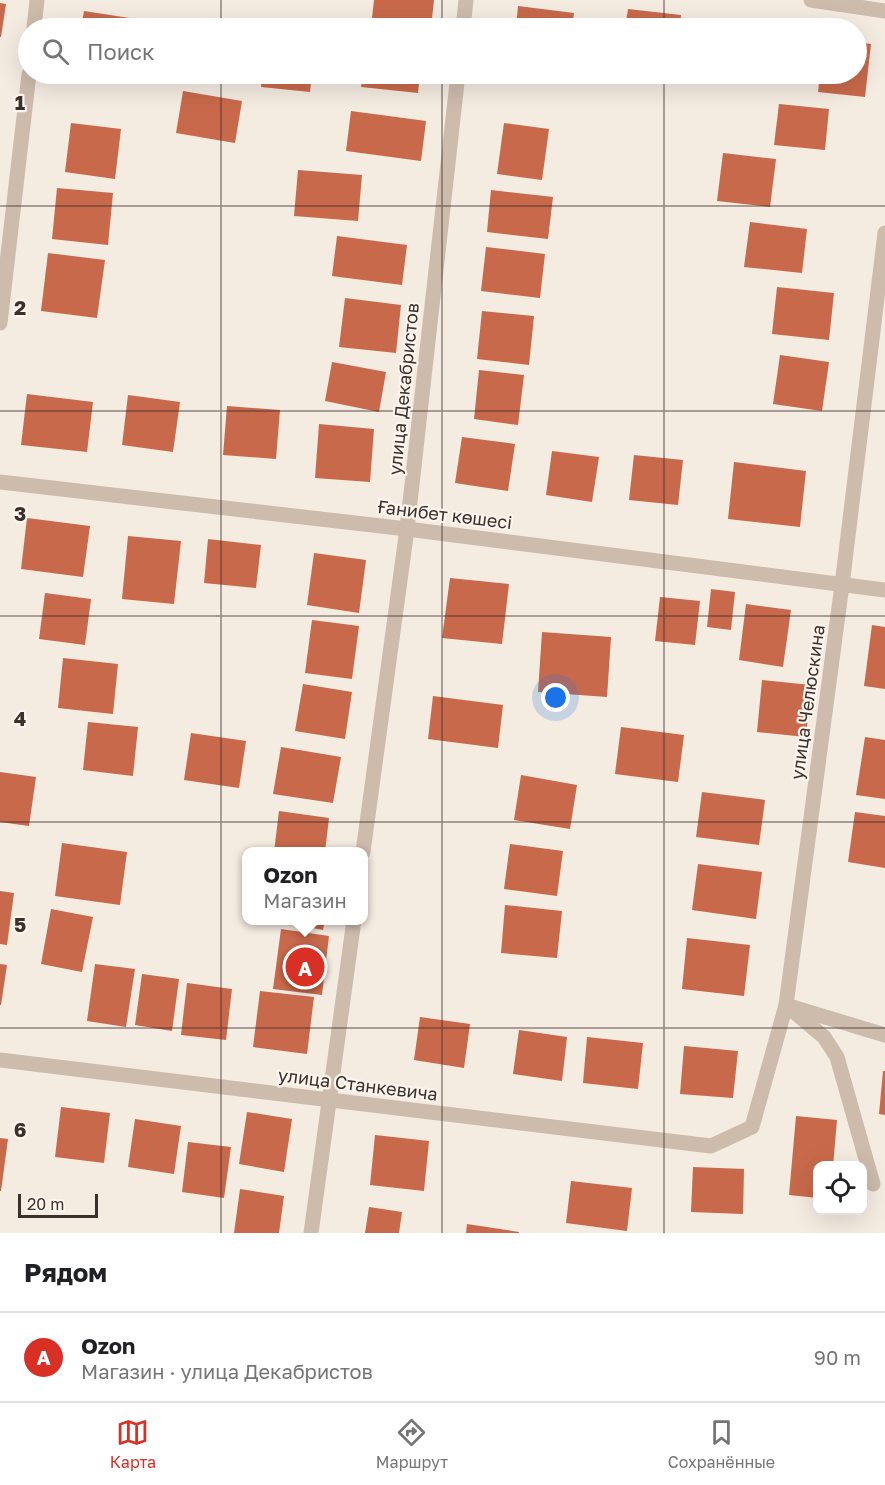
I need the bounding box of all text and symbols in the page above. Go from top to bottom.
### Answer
search box [18,18,867,84]
icon: search [39,35,72,68]
text: Поиск [87,38,155,65]
text: 1 [15,90,25,114]
text: 2 [14,295,26,319]
street label: улица Декабристов [383,302,423,476]
street label: Ғанибет көшесі [377,495,513,533]
text: 3 [14,501,26,525]
street label: улица Челюскина [785,623,829,781]
your location [541,683,570,712]
text: 4 [14,706,26,730]
popup [242,847,368,925]
text: Ozon [263,861,318,888]
text: Магазин [263,888,347,912]
text: 5 [14,912,26,936]
pin: A [286,944,324,990]
street label: улица Станкевича [277,1063,439,1105]
text: 6 [14,1117,26,1141]
map controls [813,1161,867,1215]
button: locate [813,1161,867,1215]
scale bar [18,1191,98,1218]
text: 20 m [27,1194,64,1214]
text: Рядом [24,1257,107,1288]
text: Ozon [81,1332,135,1359]
text: A [36,1345,51,1369]
text: 90 m [814,1345,861,1369]
text: Магазин · улица Декабристов [81,1359,373,1383]
tab: Карта [110,1416,156,1472]
tab: Маршрут [376,1416,448,1472]
tab: Сохранённые [668,1416,775,1472]

